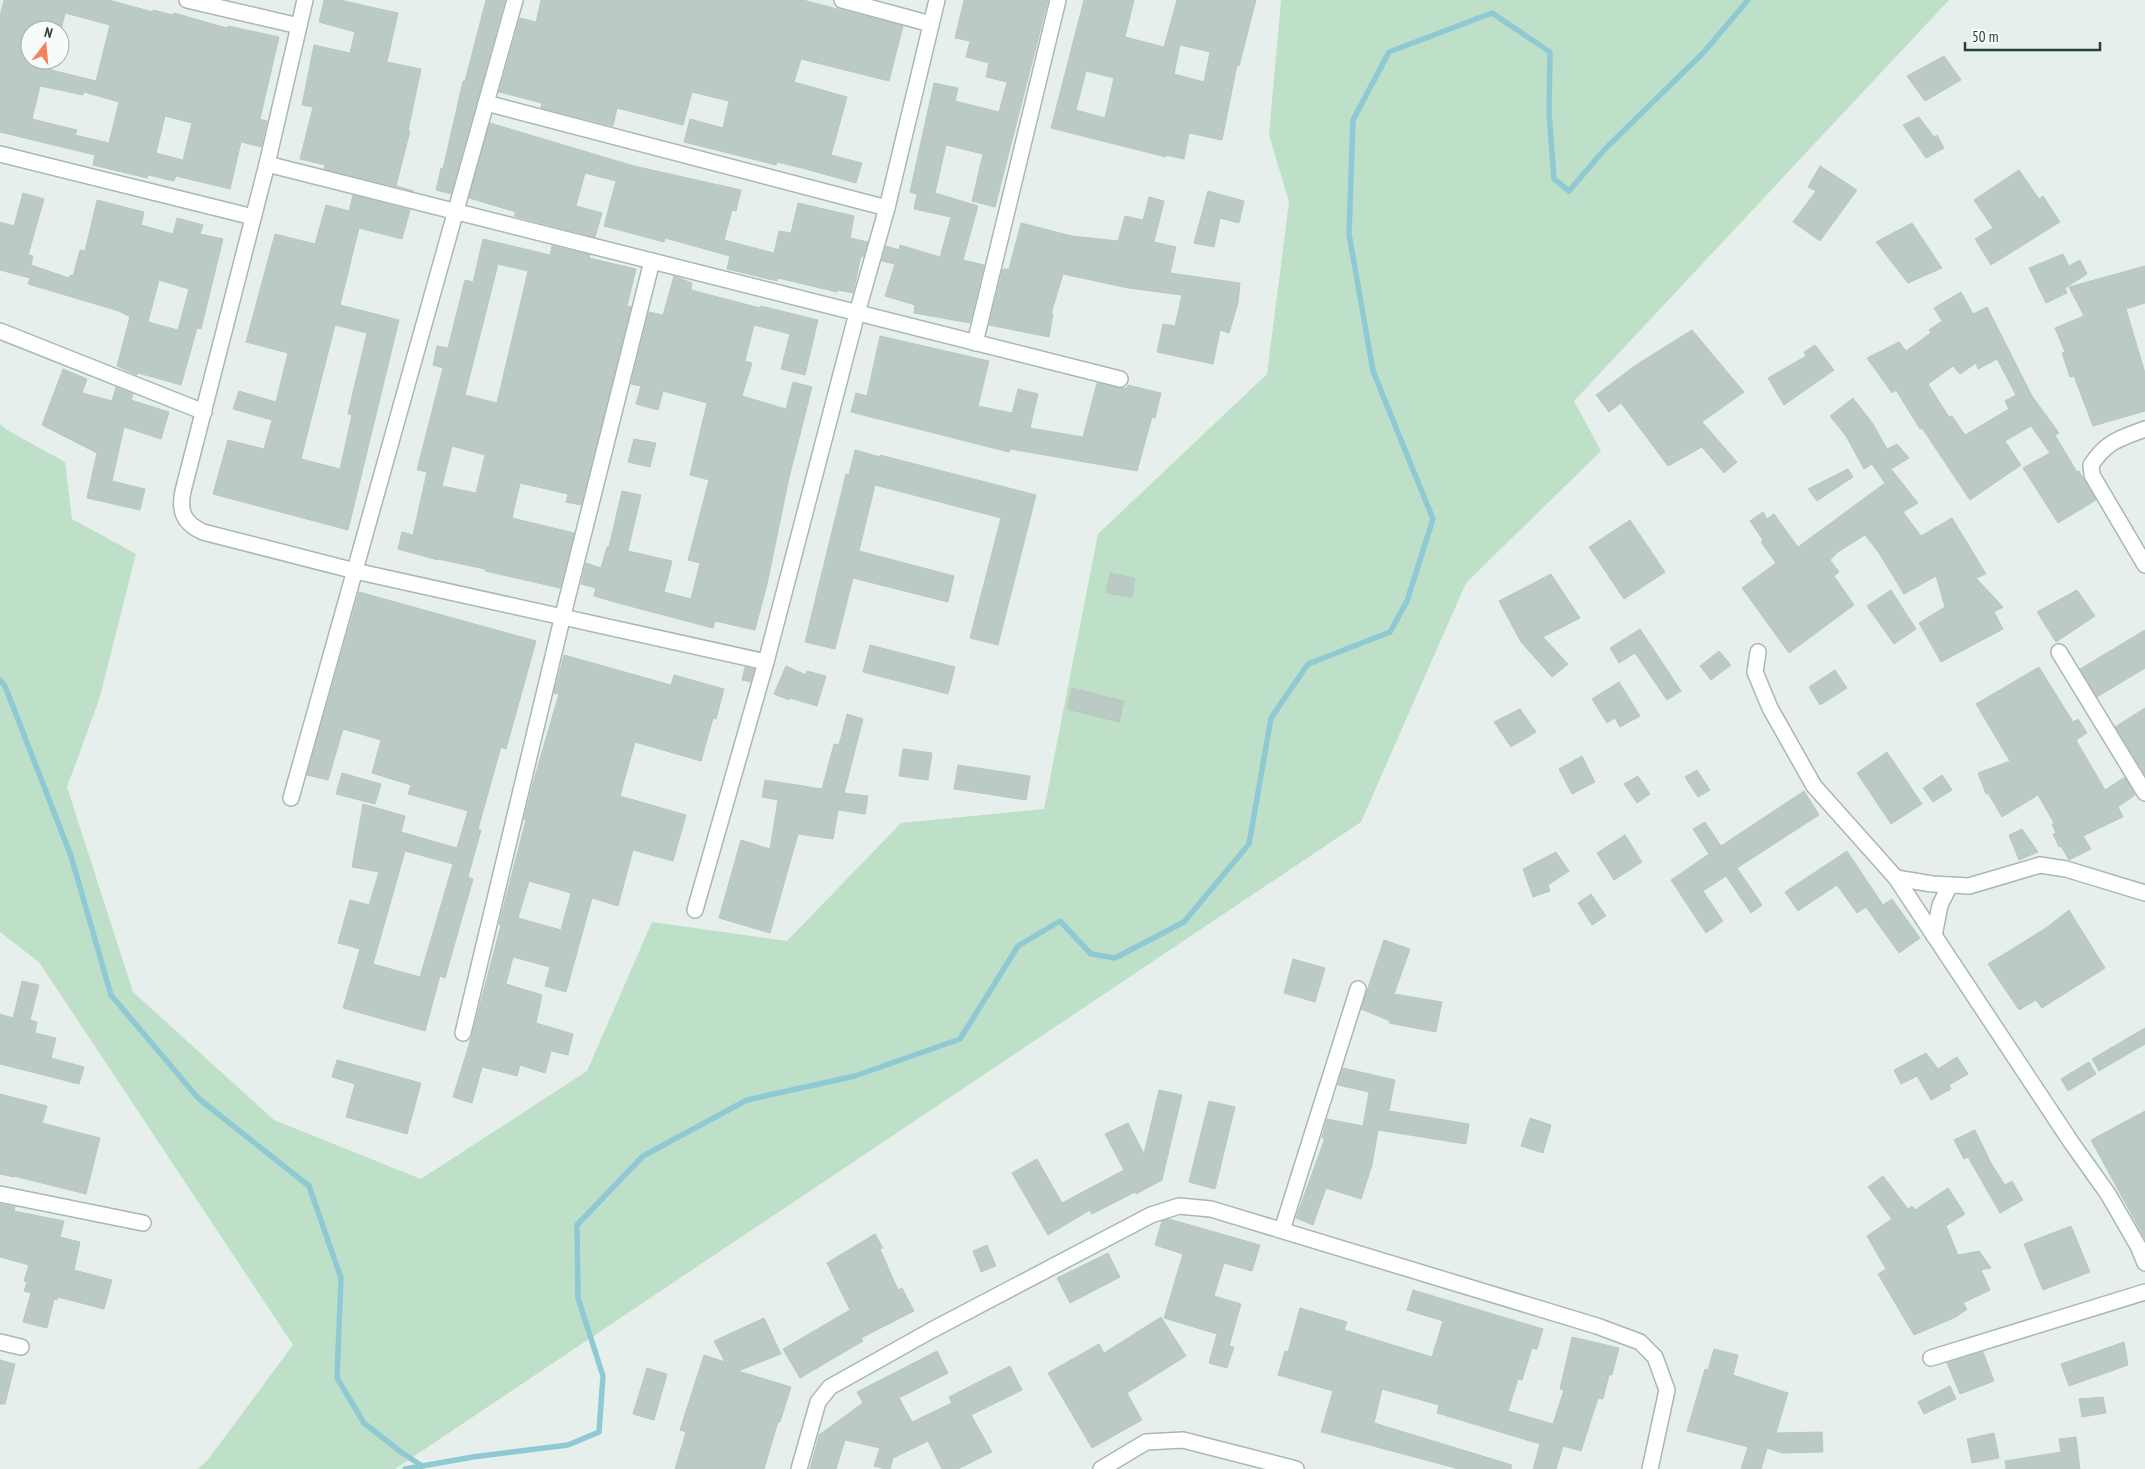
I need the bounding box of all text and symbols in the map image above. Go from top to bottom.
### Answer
north arrow [20,20,70,70]
scale bar [1965,20,2100,52]
text: N [42,23,55,42]
text: 50 m [1972,27,1998,46]

